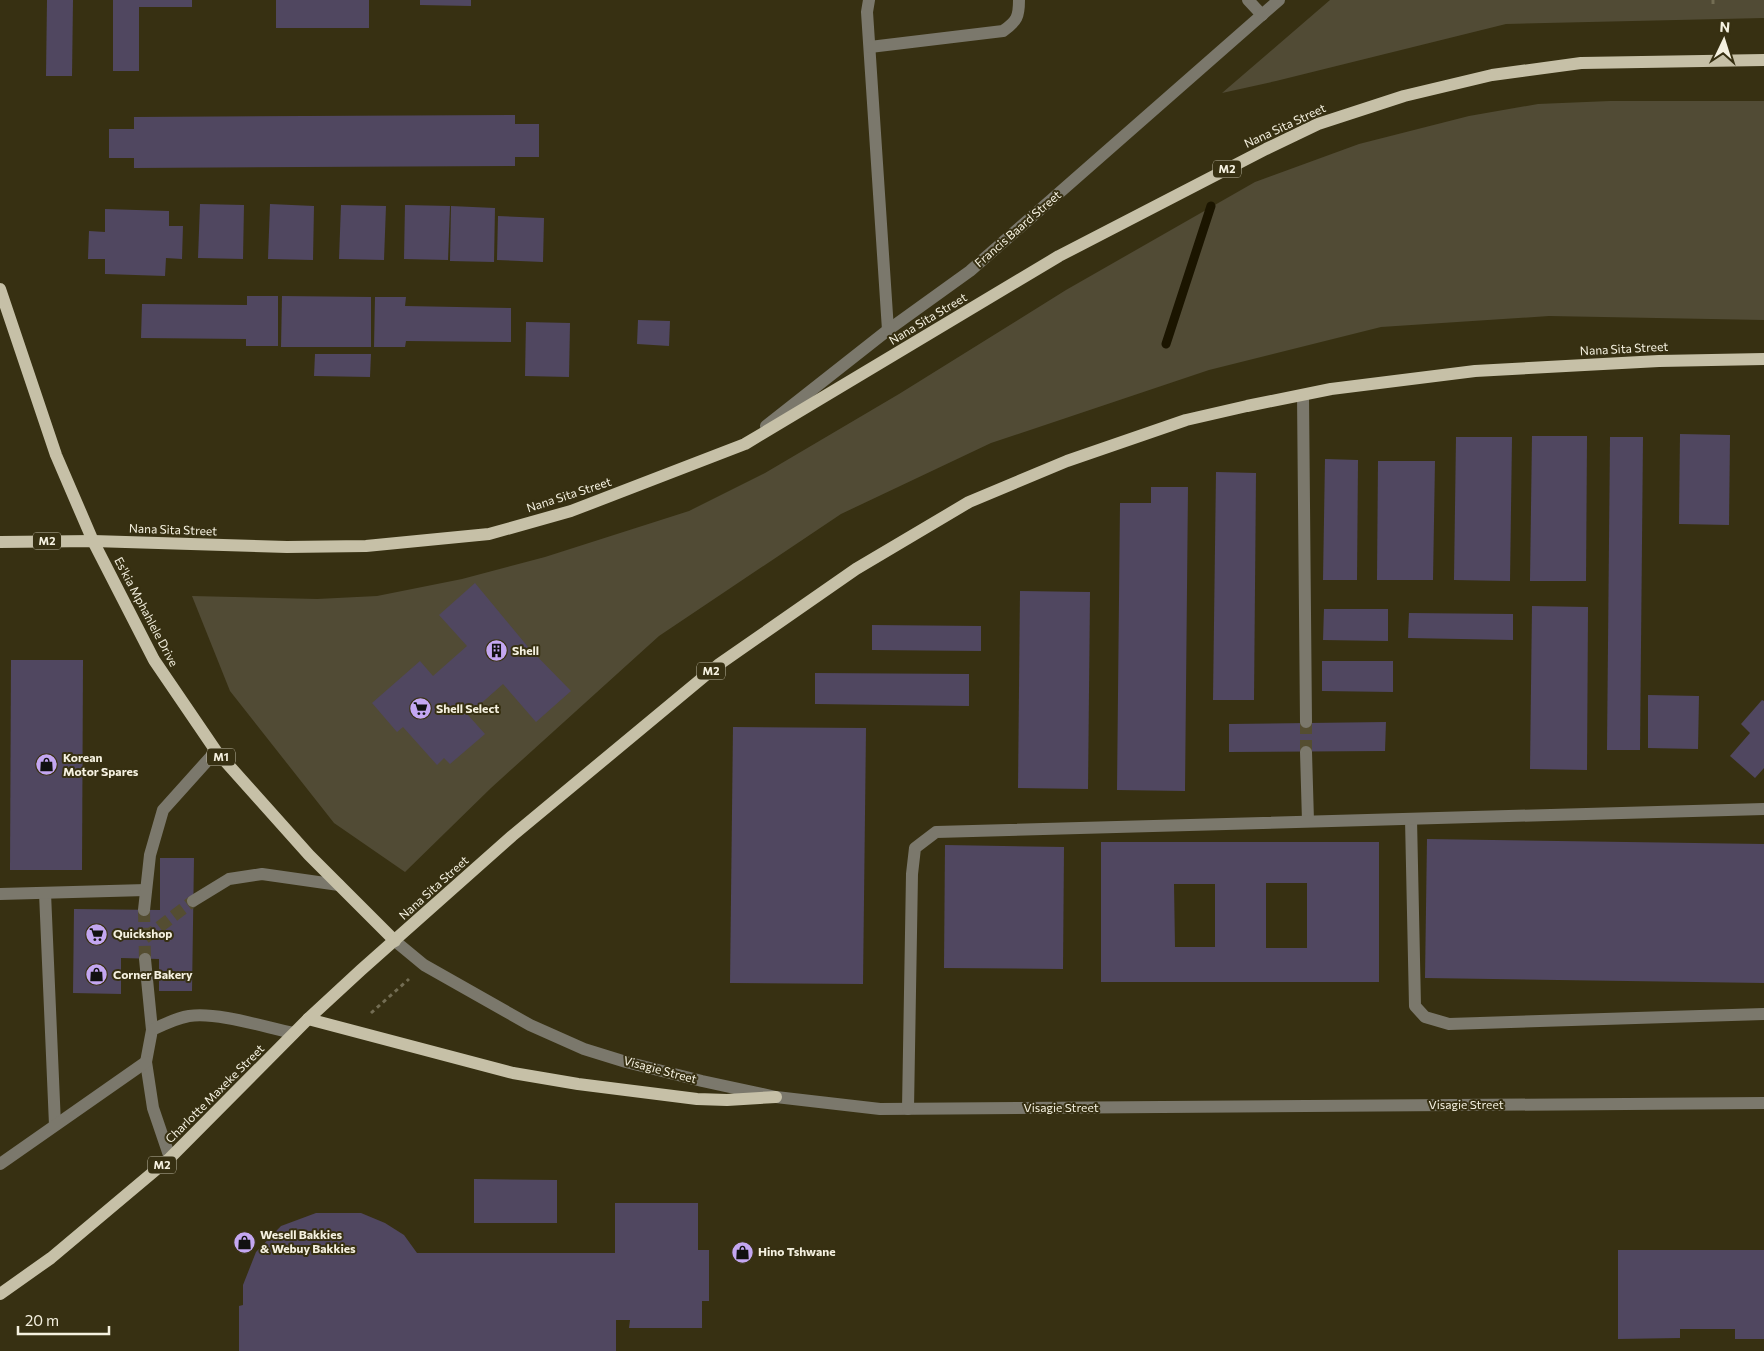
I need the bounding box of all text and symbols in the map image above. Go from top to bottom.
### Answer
north arrow [1699,15,1749,65]
text: N [1719,18,1731,35]
street label: Nana Sita Street [1242,100,1328,150]
road number: M2 [1213,160,1241,178]
street label: Francis Baard Street [971,187,1063,269]
street label: Nana Sita Street [886,289,969,347]
street label: Nana Sita Street [1579,339,1668,357]
street label: Nana Sita Street [525,474,613,514]
street label: Nana Sita Street [129,520,217,538]
road number: M2 [33,532,61,550]
street label: Es'kia Mphahlele Drive [112,554,182,669]
building icon: Shell [484,639,508,663]
place label: Shell [512,643,539,657]
road number: M2 [697,662,725,679]
supermarket icon: Shell Select [408,697,432,721]
place label: Shell Select [436,701,499,715]
road number: M1 [207,749,235,766]
place label: Korean Motor Spares [63,750,139,778]
shop icon: Korean Motor Spares [35,753,59,777]
street label: Nana Sita Street [396,852,471,922]
supermarket icon: Quickshop [85,922,109,946]
place label: Quickshop [113,926,172,940]
shop icon: Corner Bakery [85,963,109,987]
place label: Corner Bakery [113,967,193,981]
street label: Charlotte Maxeke Street [162,1041,267,1145]
street label: Visagie Street [622,1053,698,1086]
street label: Visagie Street [1428,1097,1504,1111]
street label: Visagie Street [1023,1100,1099,1114]
road number: M2 [148,1156,176,1174]
place label: Wesell Bakkies & Webuy Bakkies [260,1227,356,1255]
shop icon: Wesell Bakkies & Webuy Bakkies [232,1230,256,1254]
shop icon: Hino Tshwane [730,1240,754,1264]
place label: Hino Tshwane [758,1244,836,1258]
scale bar [18,1304,109,1336]
text: 20 m [25,1311,59,1329]

